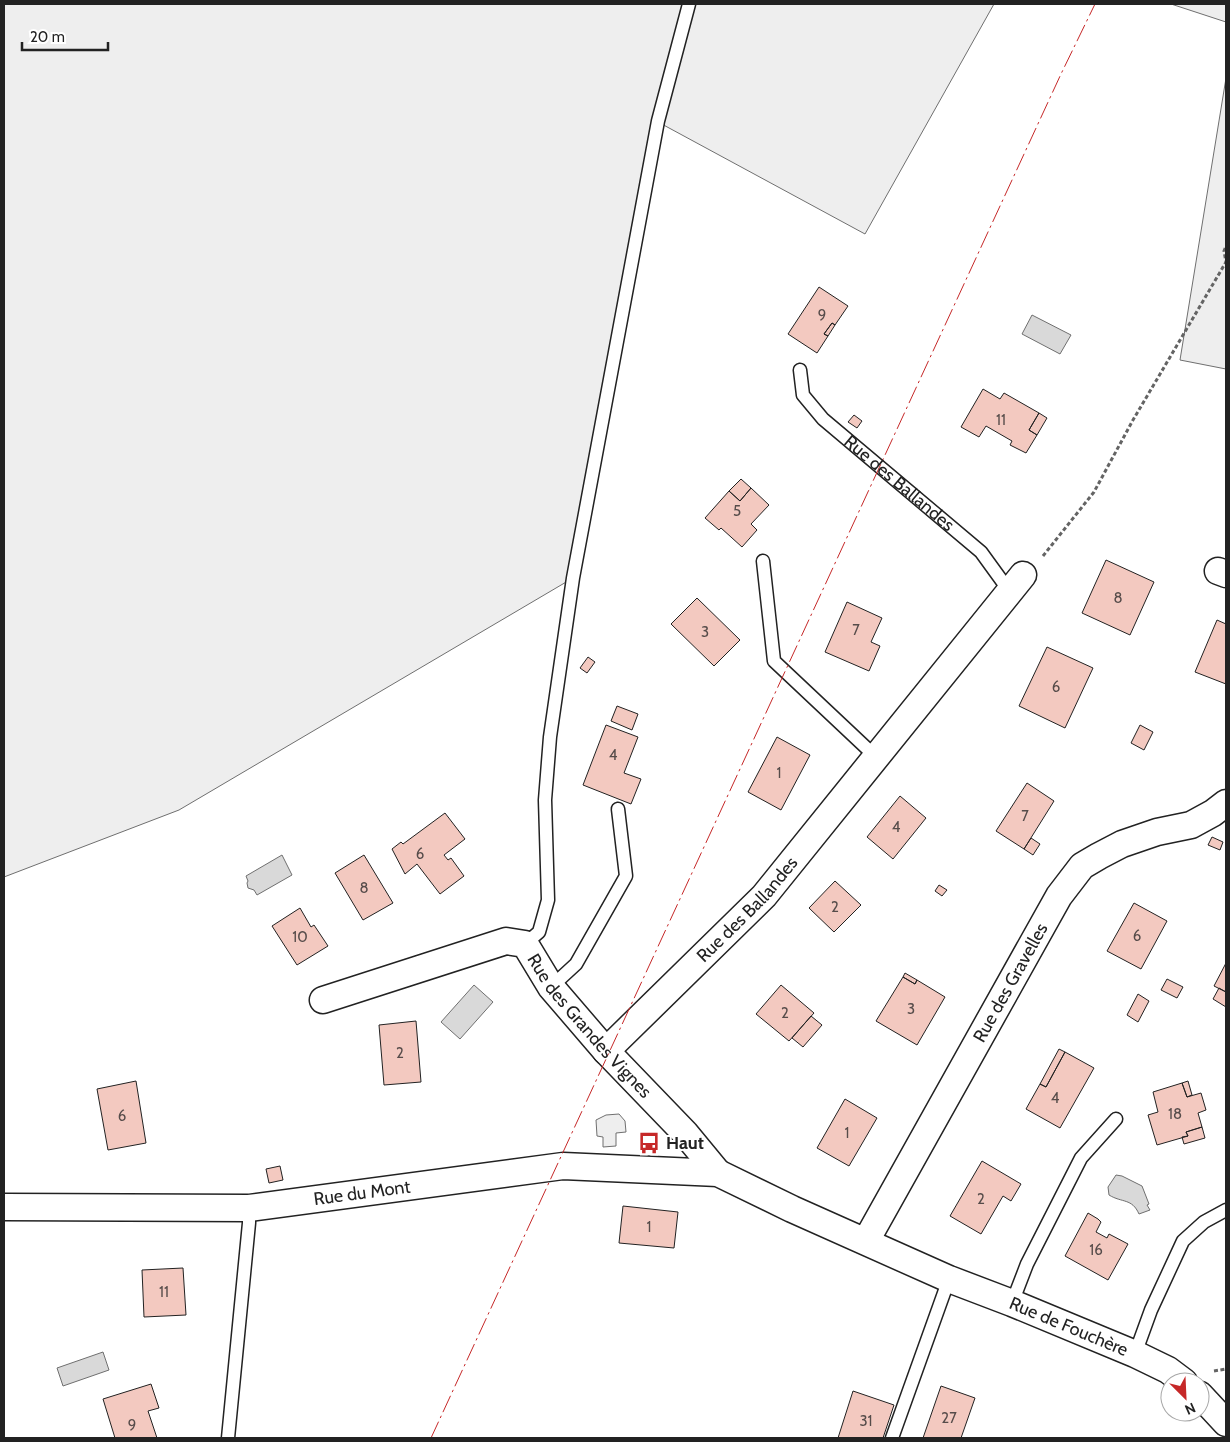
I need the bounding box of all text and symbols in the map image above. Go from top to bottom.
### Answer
scale bar [22,20,109,52]
text: 20 m [30,28,65,46]
house number: 9 [818,306,826,324]
house number: 11 [996,411,1006,429]
street label: Rue des Ballandes [840,430,959,536]
house number: 5 [733,502,741,520]
house number: 8 [1113,589,1123,607]
house number: 7 [852,621,860,639]
house number: 3 [701,623,709,641]
house number: 6 [1052,678,1060,696]
house number: 4 [609,746,618,764]
house number: 1 [777,764,781,782]
house number: 7 [1021,807,1029,825]
house number: 4 [892,818,901,836]
house number: 6 [416,845,424,863]
street label: Rue des Ballandes [692,852,802,967]
house number: 8 [359,879,369,897]
house number: 2 [831,898,839,916]
street label: Rue des Gravelles [968,919,1053,1046]
house number: 6 [1133,927,1141,945]
house number: 10 [292,928,308,946]
street label: Rue des Grandes Vignes [522,950,656,1103]
house number: 3 [907,1000,915,1018]
house number: 2 [781,1004,789,1022]
house number: 2 [396,1044,404,1062]
house number: 4 [1051,1089,1060,1107]
house number: 18 [1168,1105,1182,1123]
house number: 6 [118,1107,126,1125]
house number: 1 [845,1124,849,1142]
bus stop icon: Haut [636,1130,662,1156]
place label: Haut [666,1132,704,1154]
street label: Rue du Mont [312,1176,412,1210]
house number: 2 [977,1190,985,1208]
house number: 1 [647,1218,651,1236]
house number: 16 [1089,1241,1103,1259]
house number: 11 [159,1283,169,1301]
street label: Rue de Fouchère [1006,1292,1131,1361]
north arrow [1160,1372,1210,1422]
text: N [1182,1399,1198,1419]
house number: 27 [941,1409,957,1427]
house number: 31 [859,1412,873,1430]
house number: 9 [128,1416,136,1434]

